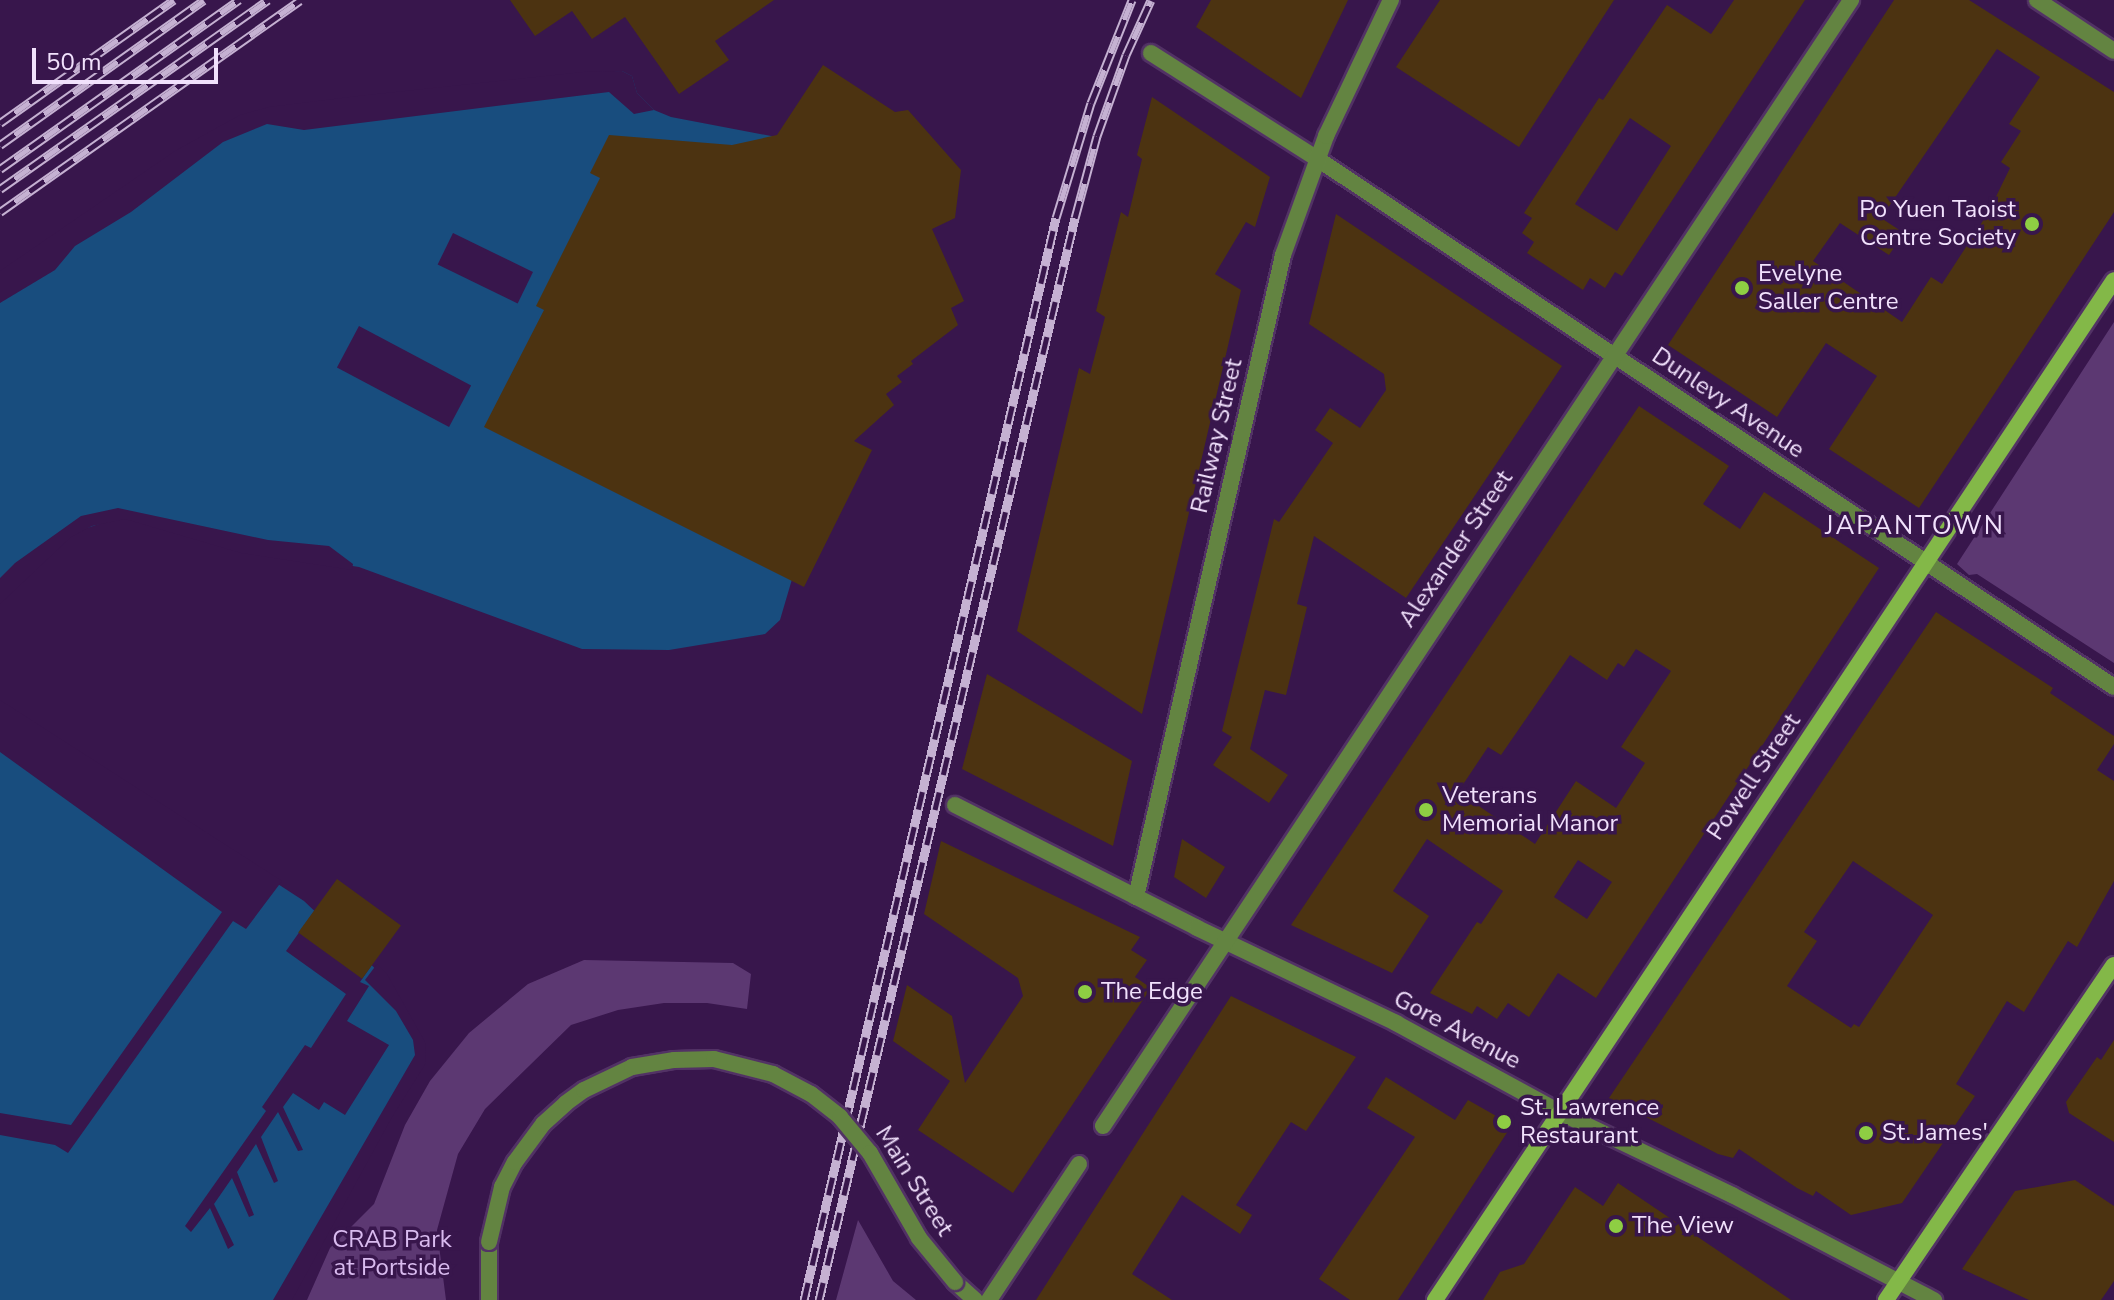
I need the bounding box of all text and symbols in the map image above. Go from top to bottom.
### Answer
scale bar [36,32,222,82]
text: 50 m [46,46,102,78]
place label: Po Yuen Taoist Centre Society [1859,196,2016,252]
marker: Po Yuen Taoist Centre Society [2023,215,2041,233]
place label: Evelyne Saller Centre [1758,260,1898,316]
marker: Evelyne Saller Centre [1733,279,1751,297]
street label: Dunlevy Avenue [1646,341,1810,465]
street label: Railway Street [1185,356,1249,516]
street label: Alexander Street [1393,465,1519,633]
district label: JAPANTOWN [1825,510,2005,542]
street label: Powell Street [1701,708,1807,846]
place label: Veterans Memorial Manor [1442,782,1618,838]
marker: Veterans Memorial Manor [1417,801,1435,819]
place label: The Edge [1101,978,1203,1006]
marker: The Edge [1076,983,1094,1001]
street label: Gore Avenue [1389,984,1525,1076]
place label: St. Lawrence Restaurant [1520,1094,1659,1150]
marker: St. Lawrence Restaurant [1495,1113,1513,1131]
place label: St. James' [1882,1119,1988,1147]
street label: Main Street [869,1121,959,1241]
marker: St. James' [1857,1124,1875,1142]
place label: The View [1632,1212,1734,1240]
marker: The View [1607,1217,1625,1235]
park label: CRAB Park at Portside [332,1226,452,1282]

